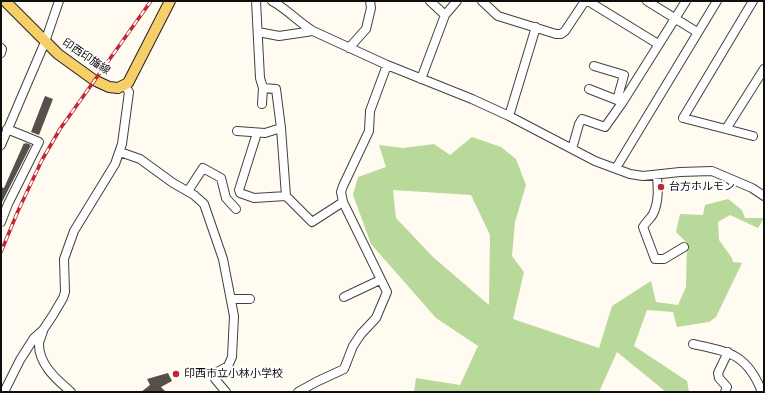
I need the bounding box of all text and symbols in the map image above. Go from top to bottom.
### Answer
street label: 印西印旛線 [60,36,112,78]
place label: 台方ホルモン [669,180,735,194]
marker: 台方ホルモン [656,182,666,192]
place label: 印西市立小林小学校 [184,367,283,381]
marker: 印西市立小林小学校 [171,369,181,379]

